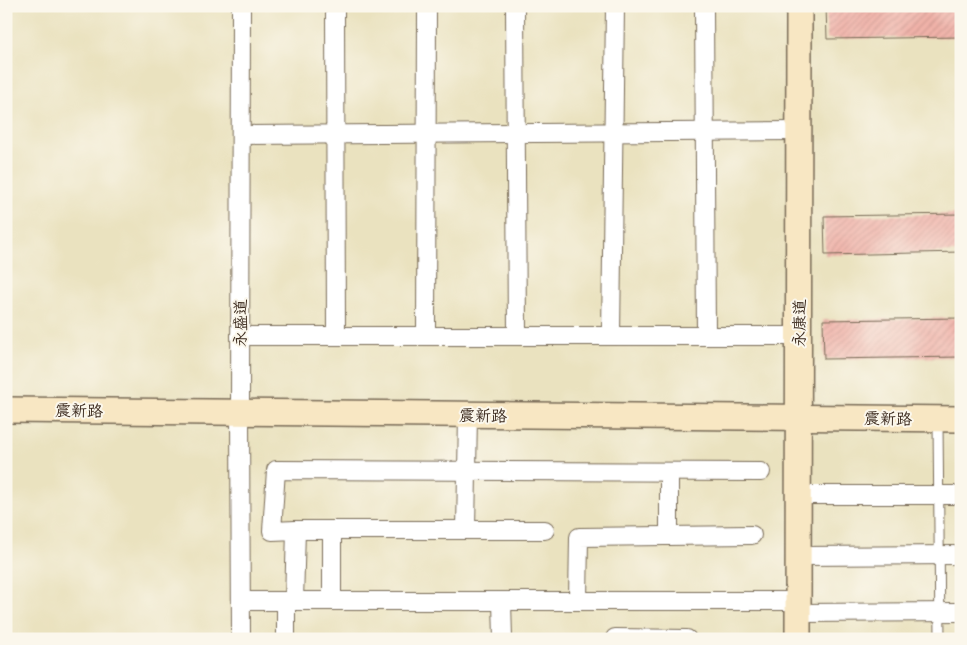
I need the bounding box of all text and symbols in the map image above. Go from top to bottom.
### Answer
street label: 永盛道 [232,299,251,347]
street label: 永康道 [791,299,810,347]
street label: 震新路 [55,402,103,421]
street label: 震新路 [459,407,507,426]
street label: 震新路 [864,410,912,429]

